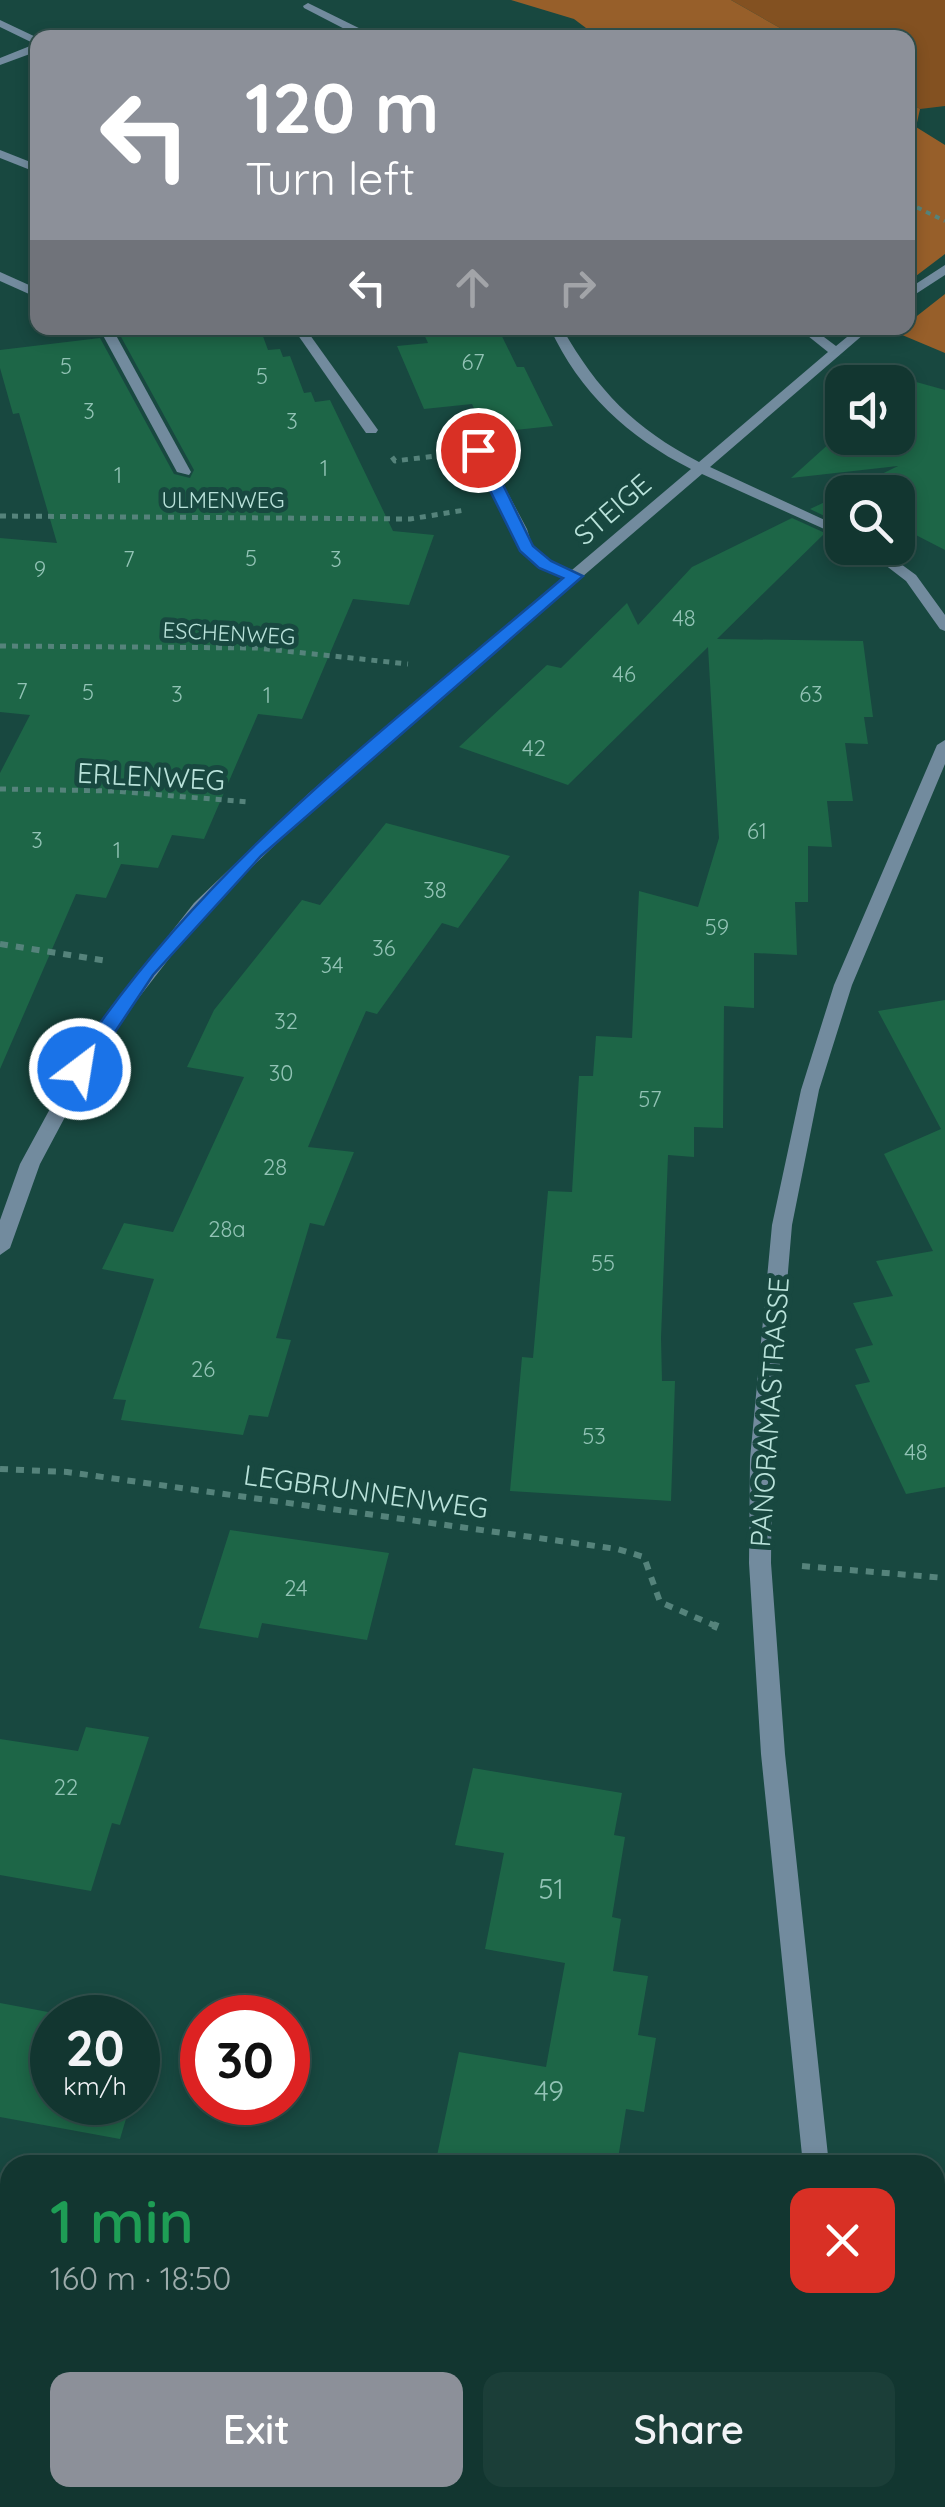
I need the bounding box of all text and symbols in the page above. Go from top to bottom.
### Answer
text: 120 m [245,63,439,151]
icon: left [80,70,210,200]
text: Turn left [245,150,415,206]
icon: left [340,260,395,315]
icon: ahead [445,260,500,315]
icon: right [550,260,605,315]
house number: 67 [461,348,485,376]
house number: 5 [60,352,72,380]
house number: 5 [256,362,268,390]
map controls [825,365,915,565]
button: sound [825,365,915,455]
house number: 3 [83,397,95,425]
house number: 3 [286,407,298,435]
pin [436,408,521,493]
icon: arrive [451,423,506,478]
house number: 1 [320,454,328,482]
house number: 1 [114,461,122,489]
street label: STEIGE [566,466,658,552]
button: search [825,475,915,565]
street label: ULMENWEG [161,486,285,514]
house number: 5 [245,544,257,572]
house number: 7 [123,545,135,573]
house number: 3 [330,545,342,573]
house number: 9 [34,555,46,583]
house number: 48 [672,604,696,632]
street label: ESCHENWEG [162,616,296,650]
house number: 46 [612,660,636,688]
house number: 7 [16,677,28,705]
house number: 5 [82,678,94,706]
house number: 3 [171,680,183,708]
house number: 63 [799,680,823,708]
house number: 1 [263,681,271,709]
house number: 42 [522,734,546,762]
street label: ERLENWEG [76,755,226,797]
house number: 61 [747,817,767,845]
house number: 3 [31,826,43,854]
house number: 1 [113,836,121,864]
house number: 38 [423,876,447,904]
house number: 59 [705,913,729,941]
house number: 36 [372,934,396,962]
house number: 34 [320,951,344,979]
house number: 32 [274,1007,298,1035]
position arrow [28,1017,132,1121]
house number: 30 [269,1059,293,1087]
house number: 57 [638,1085,662,1113]
house number: 28 [263,1153,287,1181]
house number: 28a [208,1215,246,1243]
house number: 55 [591,1249,615,1277]
street label: PANORAMASTRASSE [742,1276,796,1548]
house number: 26 [191,1355,215,1383]
house number: 53 [582,1422,606,1450]
house number: 48 [904,1438,928,1466]
street label: LEGBRUNNENWEG [241,1457,491,1525]
house number: 24 [284,1574,308,1602]
house number: 22 [54,1773,78,1801]
house number: 51 [538,1871,564,1906]
speed limit sign: 30 [180,1995,310,2125]
text: 20 [65,2016,125,2079]
text: km/h [63,2070,127,2101]
house number: 49 [534,2073,564,2108]
text: 1 min [50,2183,194,2258]
button: close [790,2188,895,2293]
text: 160 m · 18:50 [50,2258,231,2298]
button: Exit [50,2372,463,2487]
button: Share [483,2372,895,2487]

